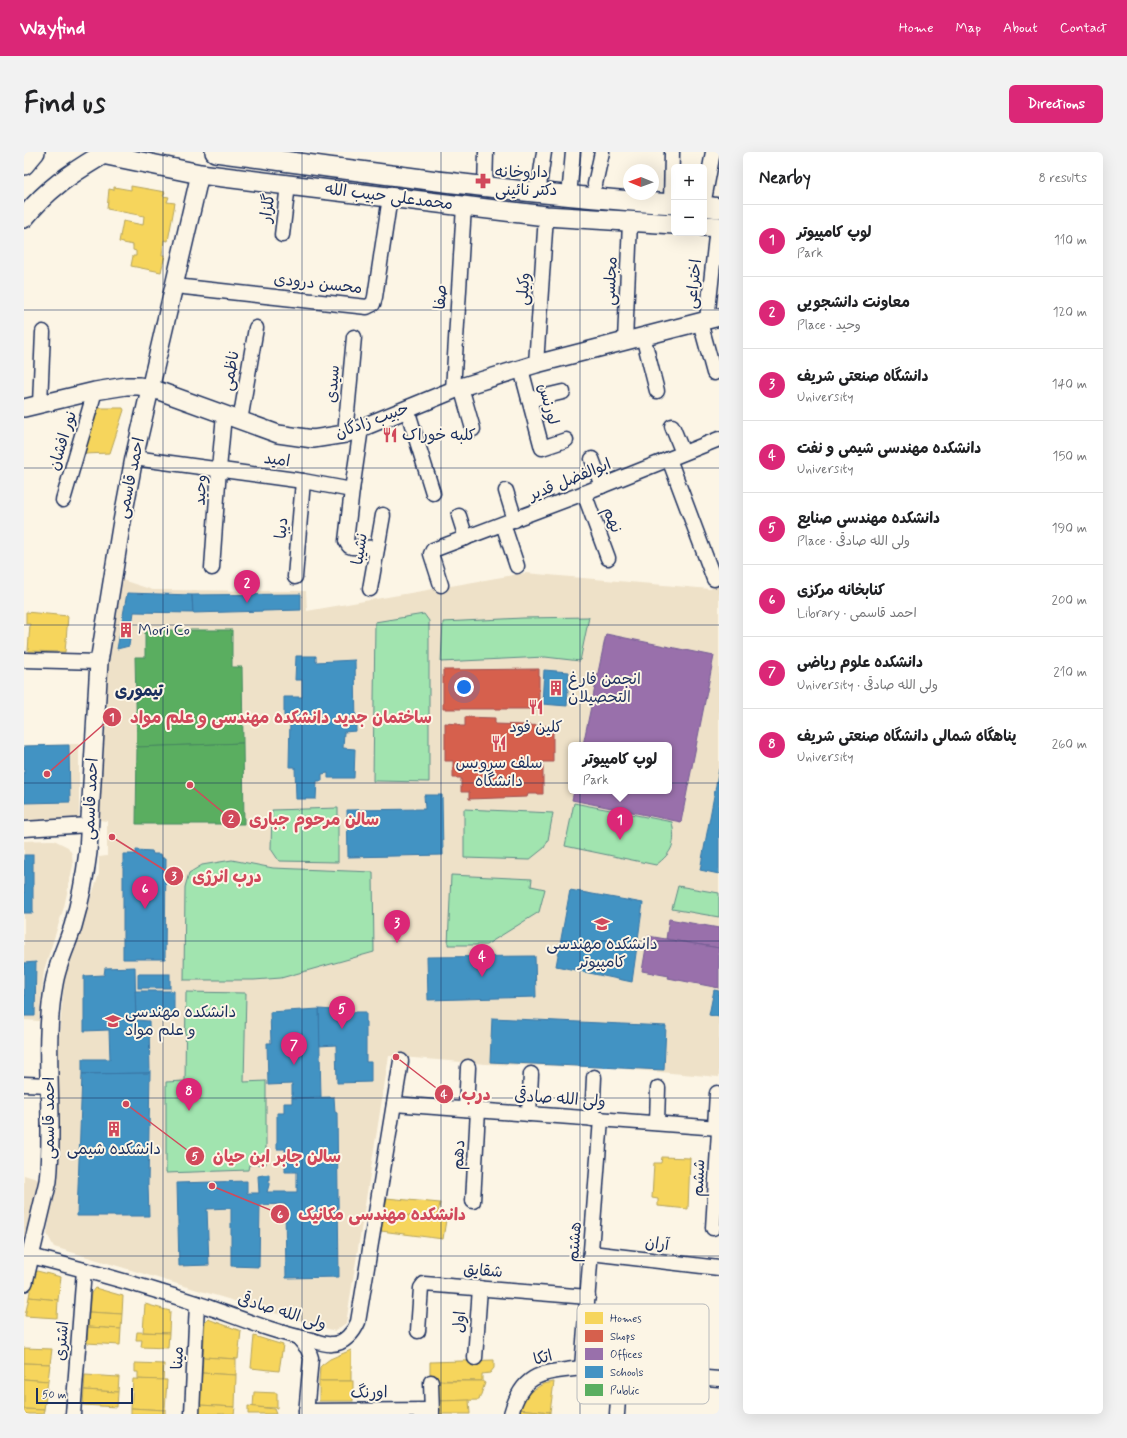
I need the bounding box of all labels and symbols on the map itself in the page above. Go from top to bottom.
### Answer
place label: داروخانه دکتر نائینی [495,162,557,201]
north arrow [623,164,659,200]
pharmacy icon: داروخانه دکتر نائینی [474,172,492,190]
street label: محمدعلی حبیب الله [324,179,454,215]
street label: گلزار [255,192,280,226]
street label: مجلسی [599,256,623,306]
street label: اختراعی [681,258,707,310]
street label: محسن درودی [273,269,363,299]
street label: وکیلی [512,272,536,306]
street label: صفا [430,284,452,310]
street label: ناظمی [217,349,245,393]
street label: سیدی [321,364,345,404]
street label: لورنس [532,381,564,427]
street label: حبیب زادگان [332,398,412,444]
street label: نور افشان [44,409,82,473]
place label: کلبه خوراک [402,425,476,446]
restaurant icon: کلبه خوراک [381,426,399,444]
street label: احمد قاسمی [112,436,150,520]
street label: امید [263,448,291,472]
street label: ابوالفضل قدیر [524,454,614,507]
street label: وحید [189,474,213,506]
street label: نهم [597,504,626,536]
street label: دیبا [271,516,293,540]
street label: نشیبا [347,532,373,566]
pin: 2 [234,570,260,603]
place label: Mori Co [138,620,190,641]
building icon: Mori Co [117,621,135,639]
place label: انجمن فارغ التحصیلان [568,669,641,708]
your location [454,677,474,697]
building icon: انجمن فارغ التحصیلان [547,679,565,697]
district label: تیموری [115,680,164,702]
restaurant icon: کلین فود [527,698,545,716]
callout: ساختمان جدید دانشکده مهندسی و علم مواد [102,702,440,731]
text: ساختمان جدید دانشکده مهندسی و علم مواد [130,707,432,730]
text: 1 [109,710,115,726]
place label: کلین فود [509,717,563,738]
restaurant icon: سلف سرویس دانشگاه [490,734,508,752]
place label: سلف سرویس دانشگاه [455,753,543,792]
street label: احمد قاسمی [78,757,104,841]
callout: سالن مرحوم جباری [221,805,387,834]
pin: 1 [607,807,633,840]
text: سالن مرحوم جباری [249,809,379,833]
text: 2 [228,812,234,828]
callout: درب انرژی [164,862,270,891]
text: درب انرژی [192,866,262,888]
text: 3 [171,869,177,885]
pin: 6 [132,876,158,909]
pin: 3 [384,910,410,943]
school or university icon: دانشکده مهندسی کامپیوتر [593,915,611,933]
place label: دانشکده مهندسی کامپیوتر [546,934,658,973]
pin: 4 [469,944,495,977]
pin: 5 [329,996,355,1029]
place label: دانشکده مهندسی و علم مواد [125,1002,236,1042]
school or university icon: دانشکده مهندسی و علم مواد [104,1012,122,1030]
pin: 7 [281,1032,307,1065]
street label: احمد قاسمی [39,1077,60,1159]
pin: 8 [176,1078,202,1111]
callout: درب [434,1080,499,1109]
text: درب [461,1084,491,1106]
street label: ولی الله صادقی [514,1084,607,1113]
text: 4 [441,1087,448,1103]
building icon: دانشکده شیمی [105,1120,123,1138]
place label: دانشکده شیمی [67,1139,161,1160]
street label: دهم [448,1139,471,1171]
callout: سالن جابر ابن حیان [185,1141,349,1170]
text: سالن جابر ابن حیان [213,1146,341,1168]
text: 5 [191,1149,199,1165]
street label: ششم [688,1159,711,1197]
callout: دانشکده مهندسی مکانیک [270,1199,474,1228]
text: دانشکده مهندسی مکانیک [298,1204,466,1226]
text: 6 [277,1207,283,1223]
street label: هشتم [563,1221,588,1263]
street label: آران [644,1232,671,1256]
street label: شقایق [462,1259,504,1283]
street label: ولی الله صادقی [235,1288,329,1335]
legend [577,1304,709,1404]
street label: اول [449,1310,471,1334]
text: Homes [610,1312,642,1326]
street label: اشتری [50,1320,74,1362]
text: Shops [610,1330,635,1344]
street label: اتکا [531,1345,555,1371]
street label: مینا [167,1346,189,1370]
text: Offices [610,1348,642,1362]
text: Schools [610,1366,644,1380]
street label: اورنگ [350,1382,388,1404]
text: Public [610,1384,640,1398]
scale bar [36,1386,133,1405]

